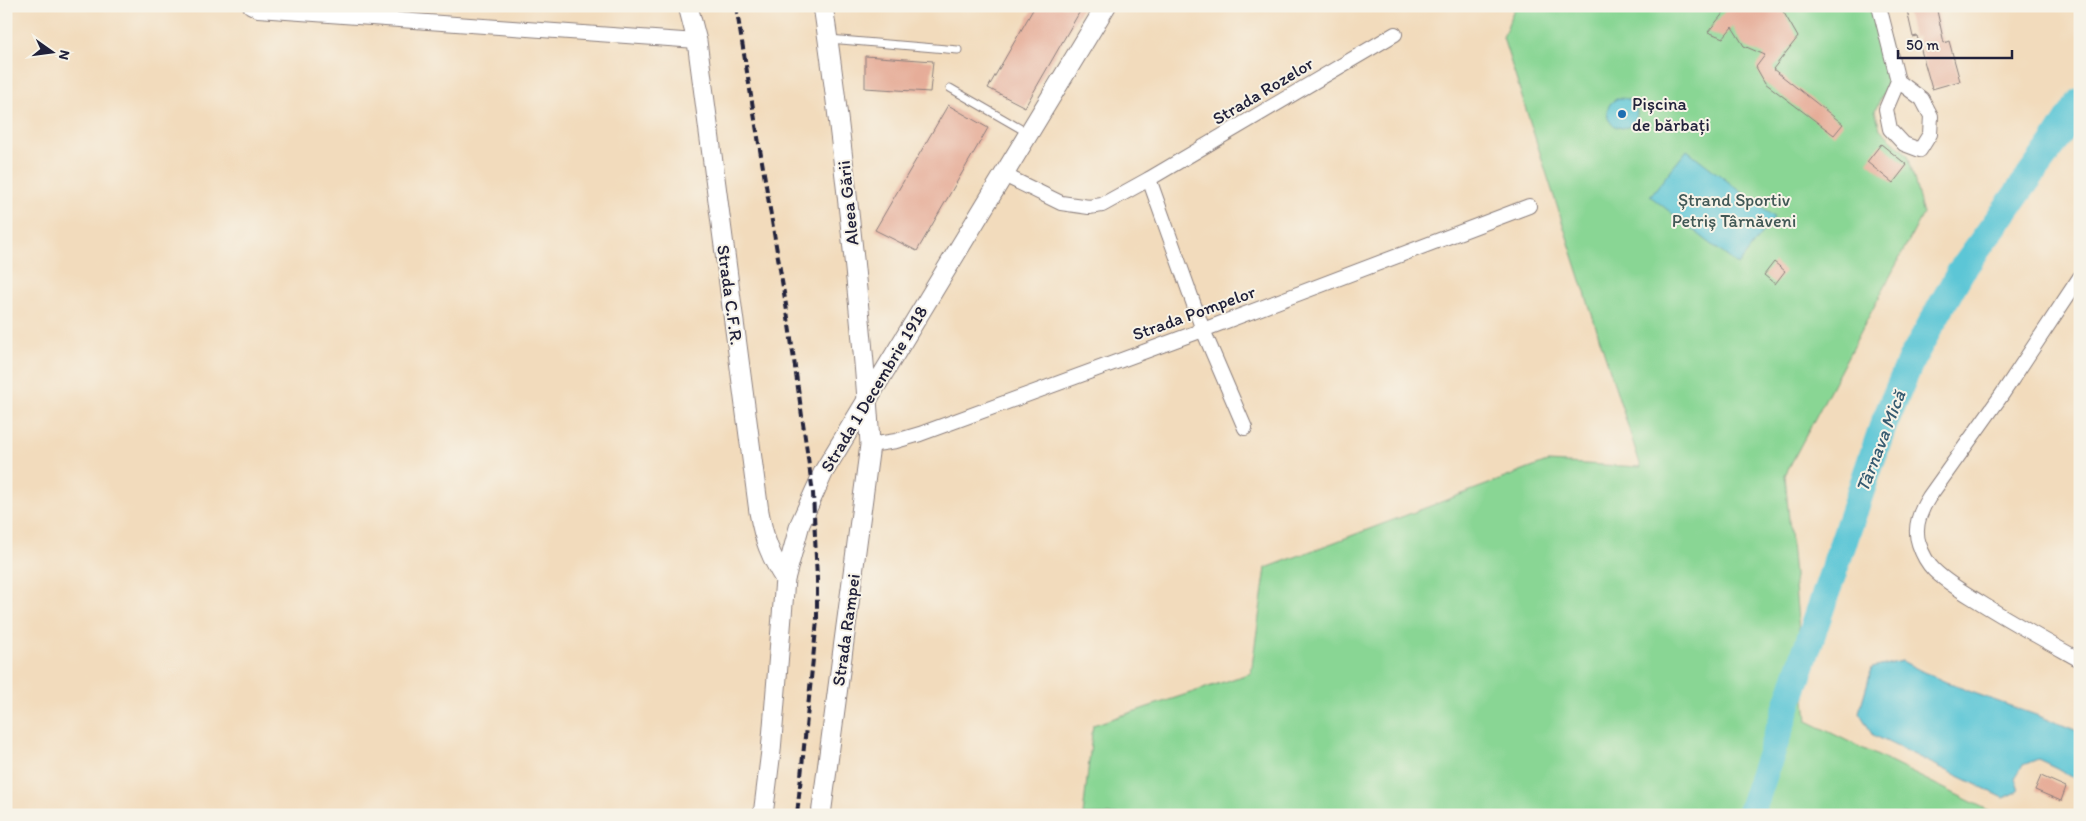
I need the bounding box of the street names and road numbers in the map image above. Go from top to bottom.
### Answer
street label: Strada Rozelor [1208,52,1318,130]
street label: Aleea Gării [833,159,863,247]
street label: Strada C.F.R. [712,243,748,347]
street label: Strada Pompelor [1130,280,1259,345]
street label: Strada 1 Decembrie 1918 [816,302,932,476]
street label: Strada Rampei [827,572,865,688]

